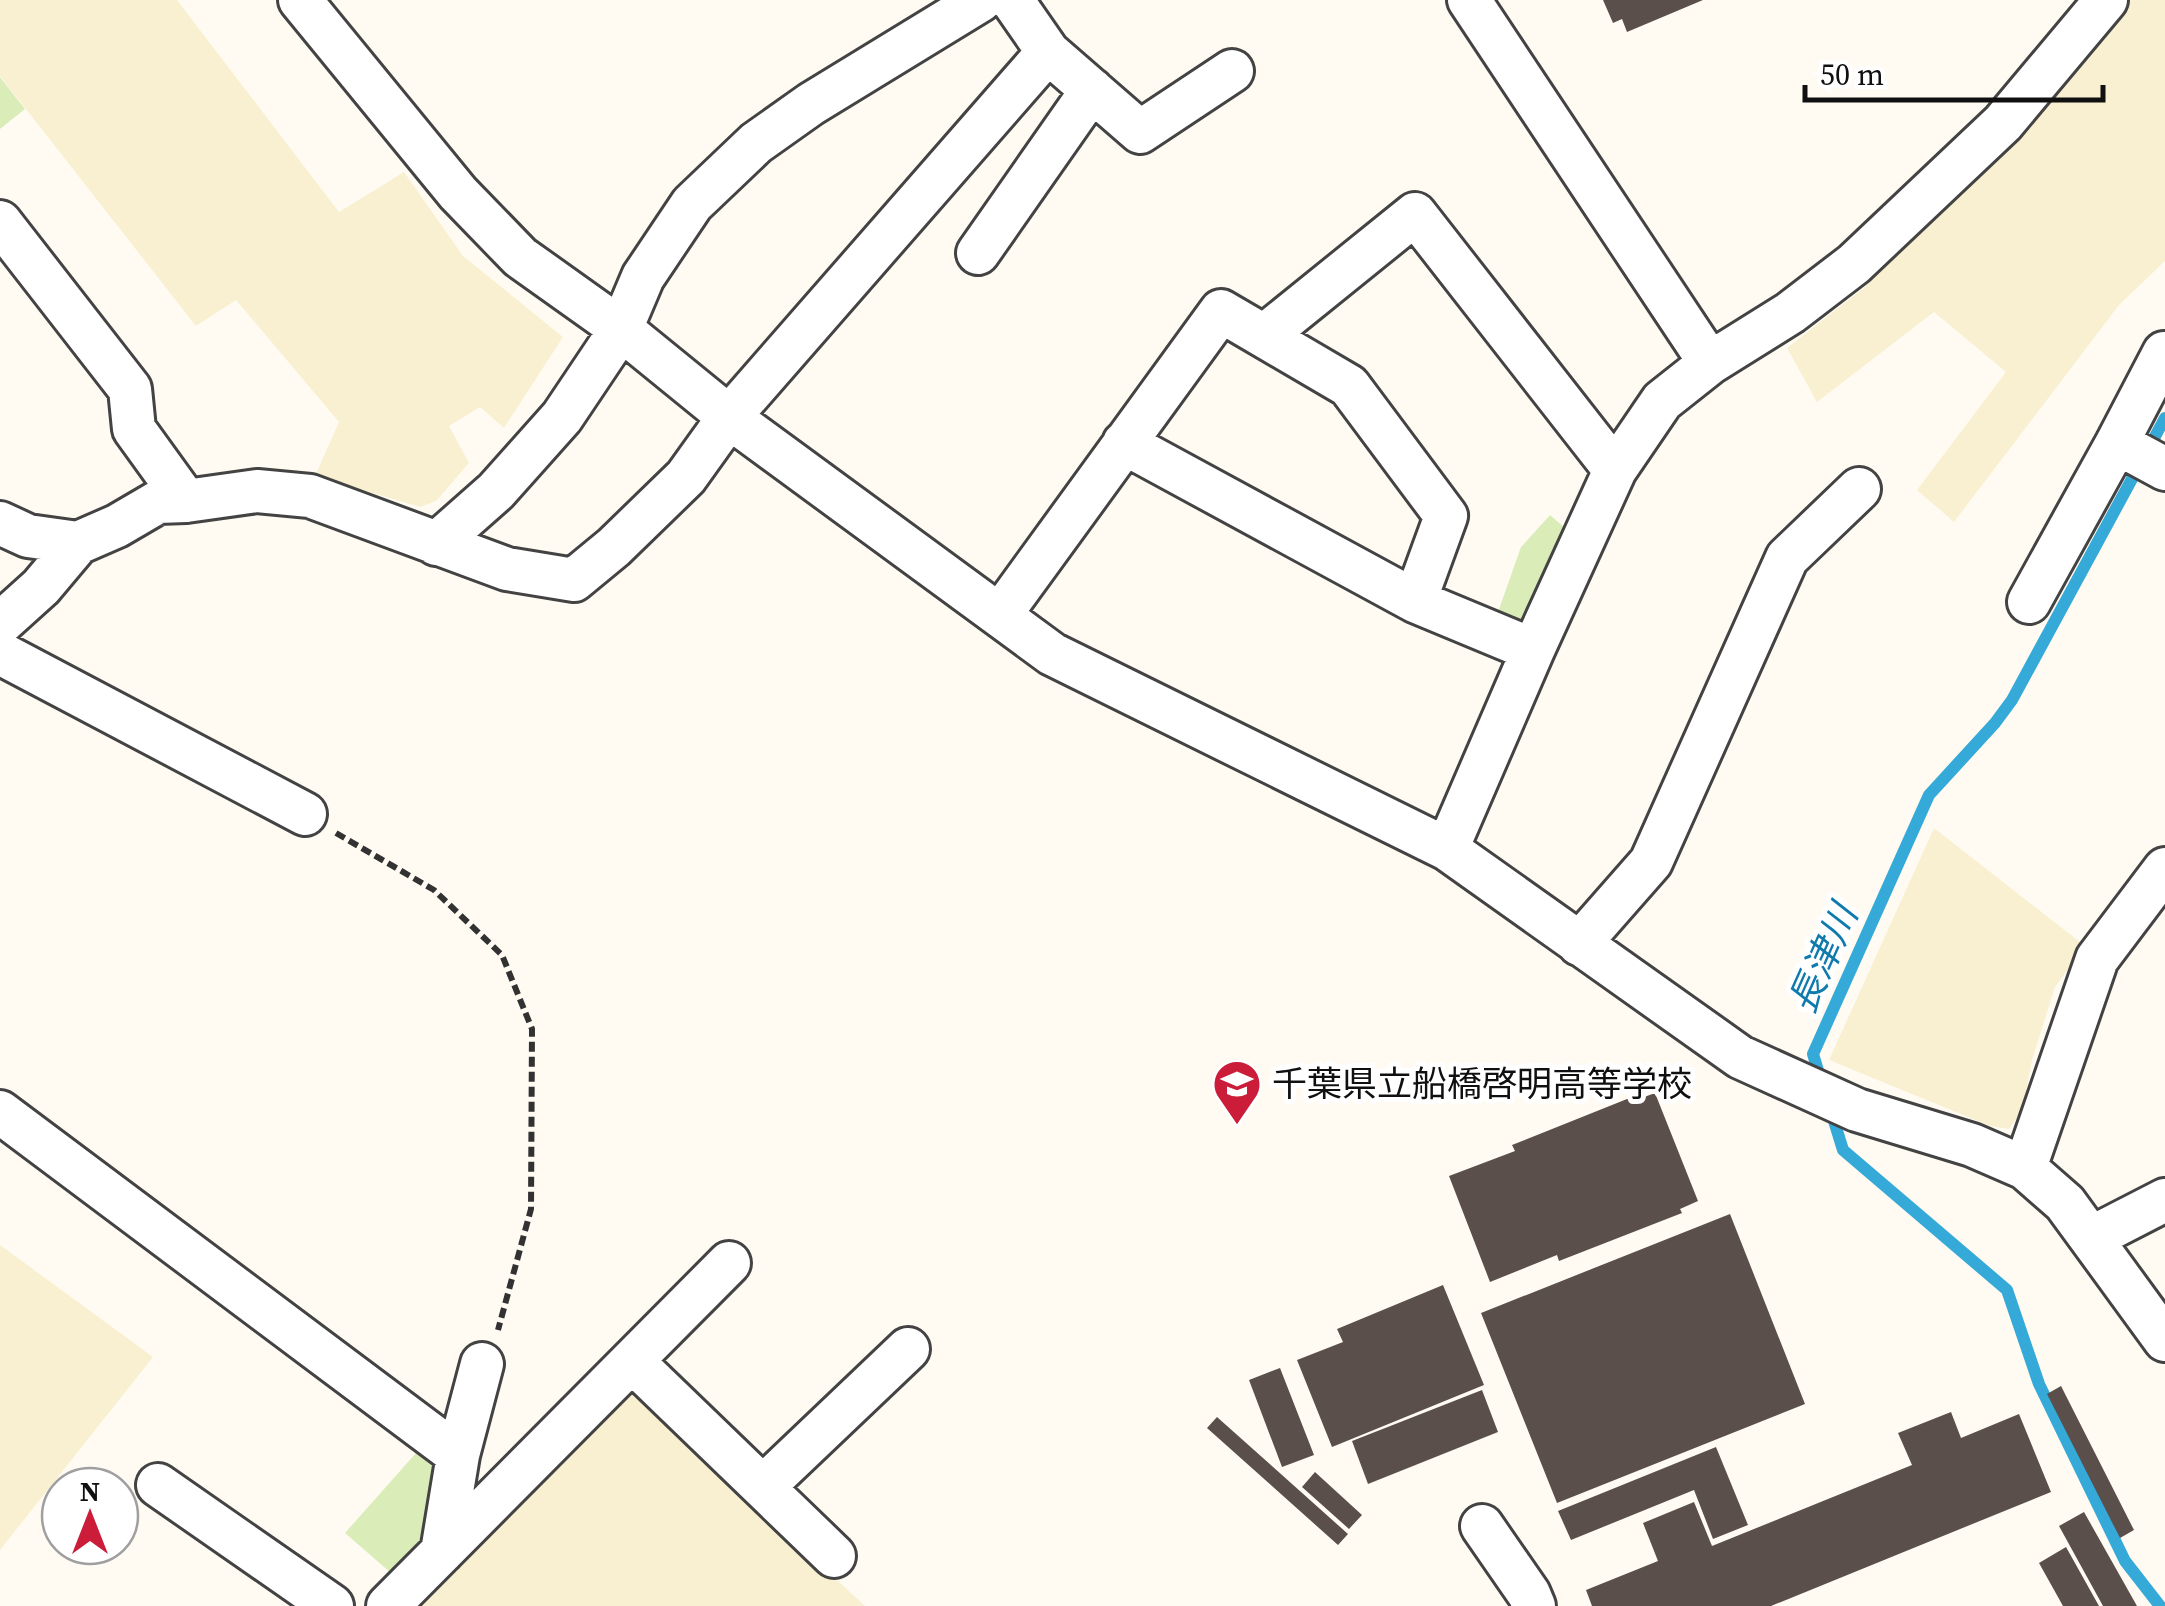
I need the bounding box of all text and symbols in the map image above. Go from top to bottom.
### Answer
scale bar [1805,40,2102,102]
text: 50 m [1820,54,1884,95]
water label: 長津川 [1776,893,1872,1022]
school or university icon: 千葉県立船橋啓明高等学校 [1211,1058,1263,1126]
place label: 千葉県立船橋啓明高等学校 [1272,1060,1692,1108]
north arrow [40,1466,140,1566]
text: N [80,1472,100,1510]

